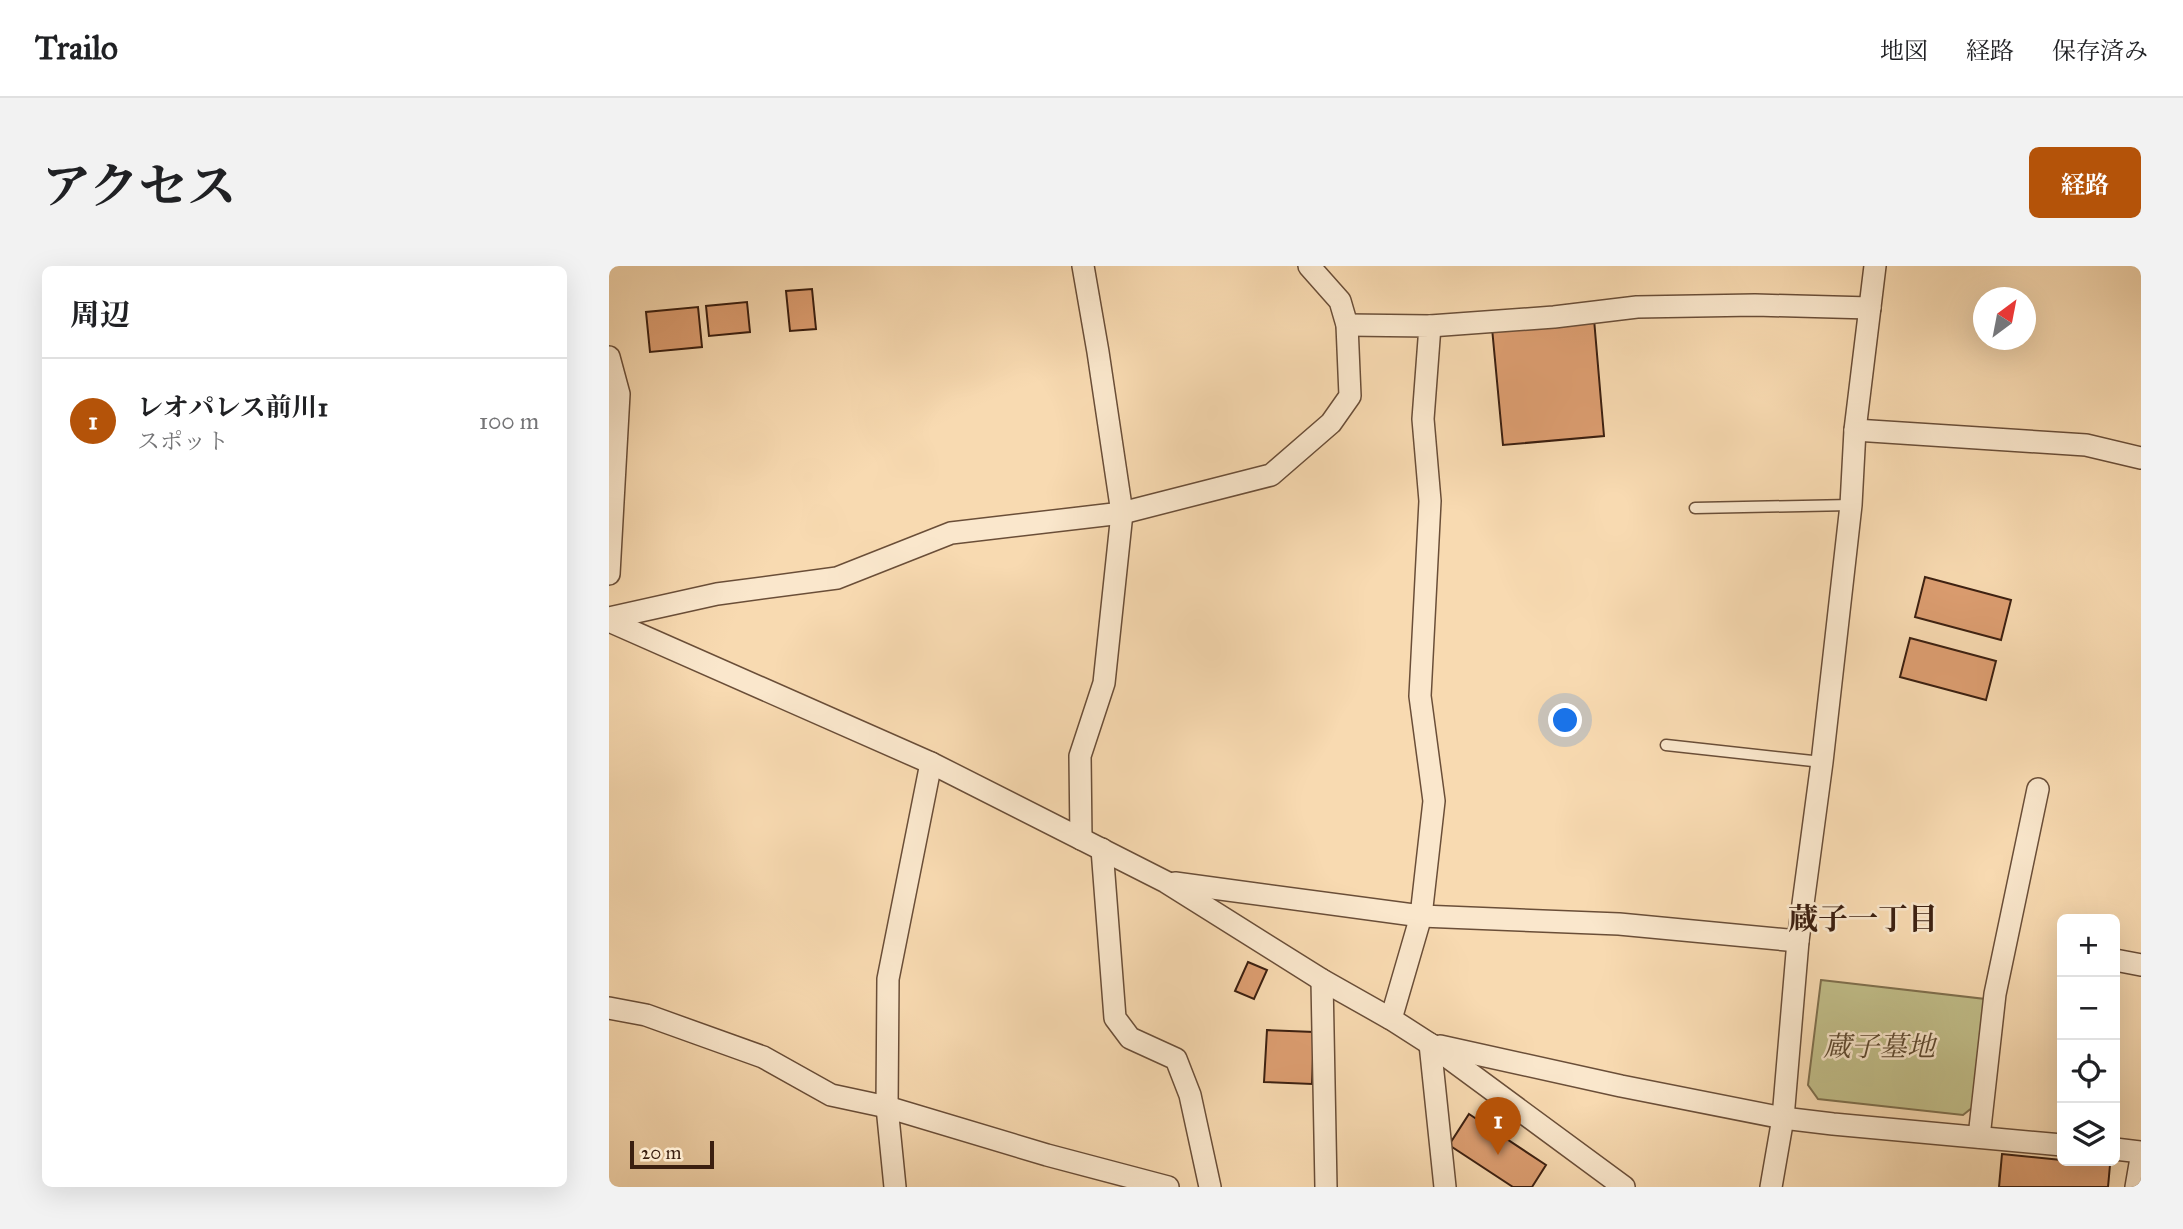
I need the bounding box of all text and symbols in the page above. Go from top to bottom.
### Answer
text: Trailo [35,28,118,68]
text: 地図 [1880,36,1928,66]
text: 経路 [1966,36,2014,66]
text: 保存済み [2052,36,2148,66]
button: 経路 [2029,147,2141,218]
text: アクセス [42,157,237,216]
north arrow [1973,287,2036,350]
text: 周辺 [70,297,130,333]
text: レオパレス前川1 [137,391,328,423]
text: 1 [88,407,98,435]
text: 100 m [479,407,539,435]
text: スポット [137,427,229,455]
your location [1548,703,1582,737]
district label: 蔵子一丁目 [1788,901,1938,937]
map controls [2057,914,2120,1166]
button: + [2057,914,2120,977]
button: − [2057,977,2120,1040]
park label: 蔵子墓地 [1823,1029,1938,1064]
button: locate [2057,1040,2120,1103]
pin: 1 [1475,1097,1521,1155]
button: layers [2057,1103,2120,1166]
scale bar [630,1138,714,1170]
text: 20 m [641,1141,682,1164]

